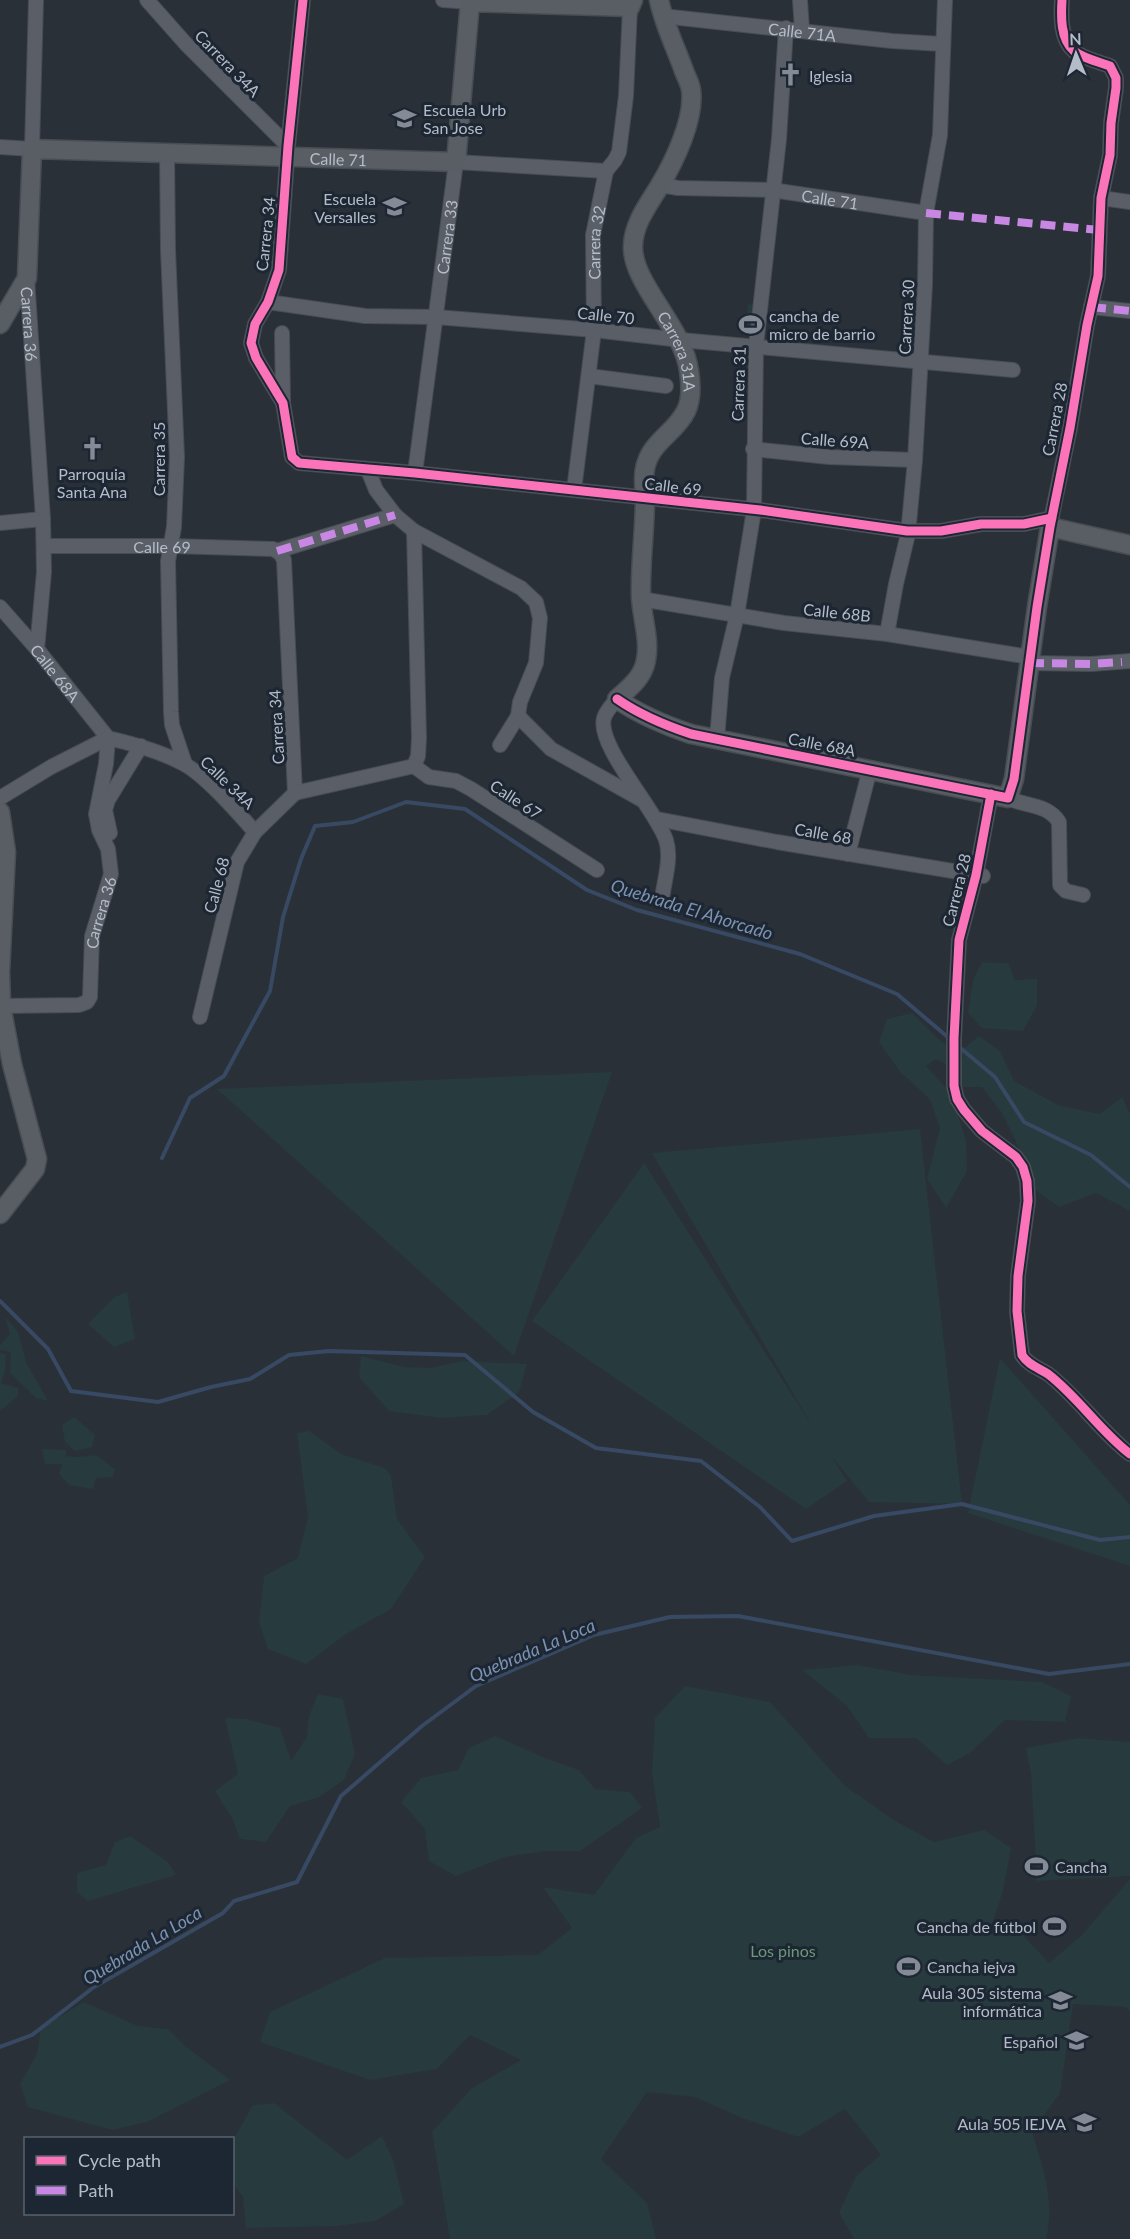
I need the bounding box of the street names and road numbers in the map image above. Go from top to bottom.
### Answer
street label: Calle 71A [767,18,837,44]
street label: Carrera 34A [191,26,265,100]
street label: Calle 71 [309,148,367,169]
street label: Calle 71 [800,185,860,212]
street label: Carrera 34 [252,196,278,272]
street label: Carrera 33 [432,199,460,275]
street label: Carrera 32 [584,204,608,280]
street label: Carrera 30 [895,279,917,355]
street label: Carrera 36 [18,286,42,362]
street label: Calle 70 [577,303,635,327]
street label: Carrera 31A [654,307,700,392]
street label: Carrera 31 [727,346,749,422]
street label: Carrera 28 [1038,381,1070,457]
street label: Carrera 35 [149,422,168,496]
street label: Calle 69A [800,428,870,452]
street label: Calle 69 [643,473,703,499]
street label: Calle 69 [133,537,191,556]
street label: Calle 68B [802,599,872,625]
street label: Calle 68A [27,640,85,705]
street label: Carrera 34 [265,689,287,765]
street label: Calle 68A [787,728,857,760]
street label: Calle 34A [197,751,259,813]
street label: Calle 67 [487,775,545,823]
street label: Calle 68 [793,819,853,847]
street label: Carrera 28 [938,851,974,929]
street label: Calle 68 [199,855,233,915]
street label: Carrera 36 [82,874,119,949]

